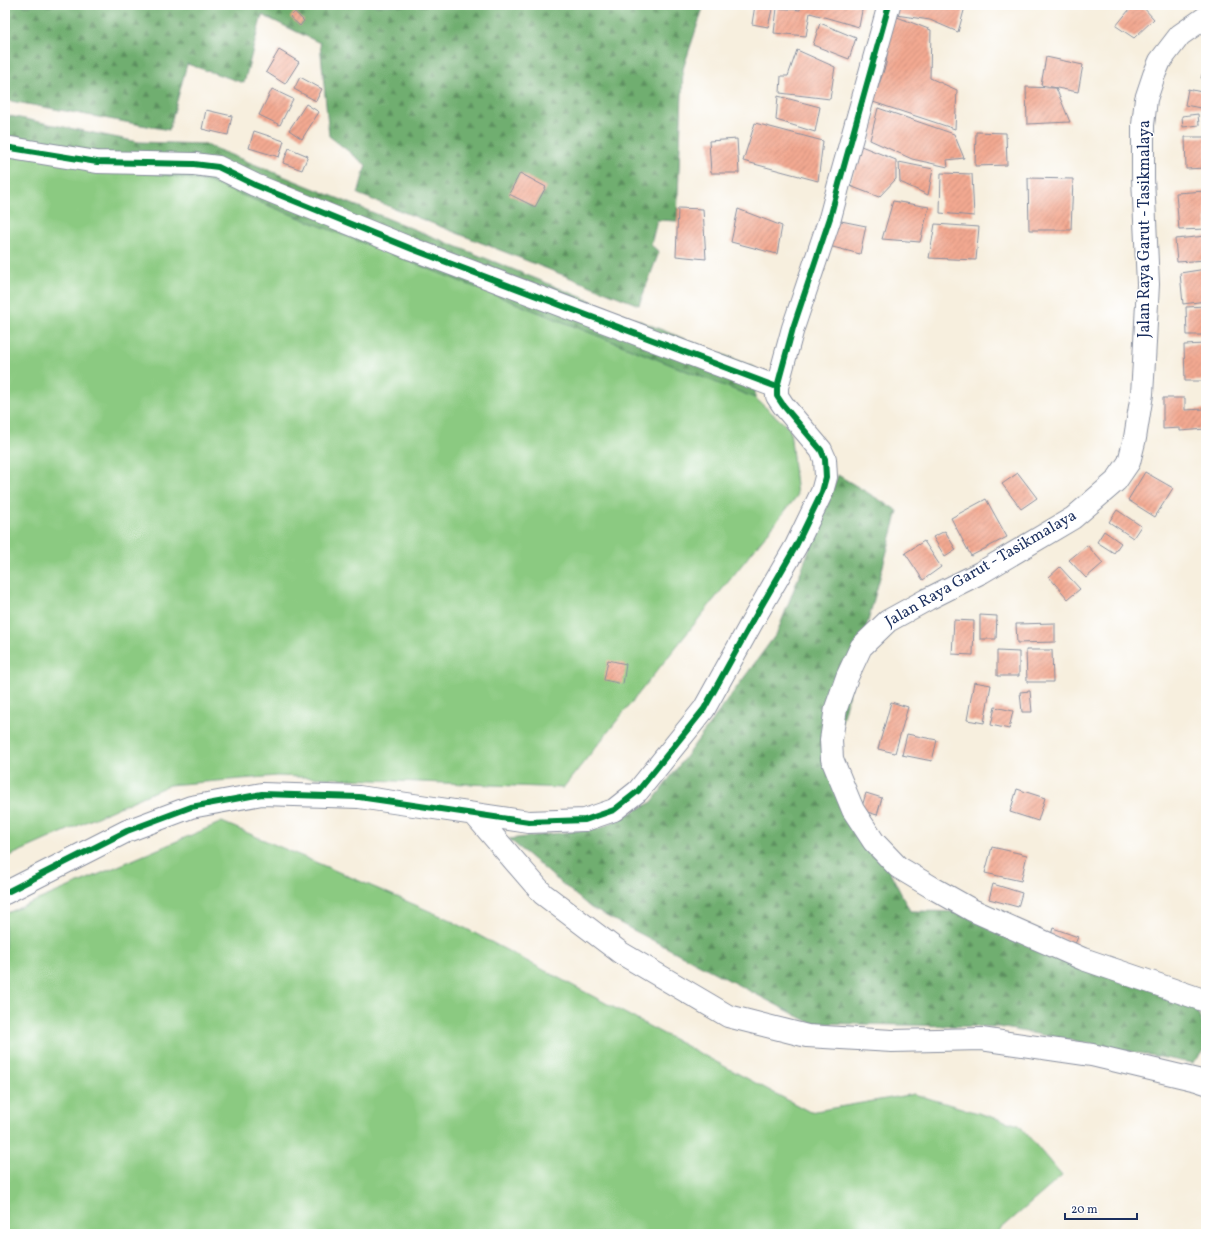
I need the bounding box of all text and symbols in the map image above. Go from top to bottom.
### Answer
street label: Jalan Raya Garut - Tasikmalaya [1134,120,1156,338]
street label: Jalan Raya Garut - Tasikmalaya [881,505,1081,633]
scale bar [1065,1195,1137,1221]
text: 20 m [1071,1202,1098,1218]

